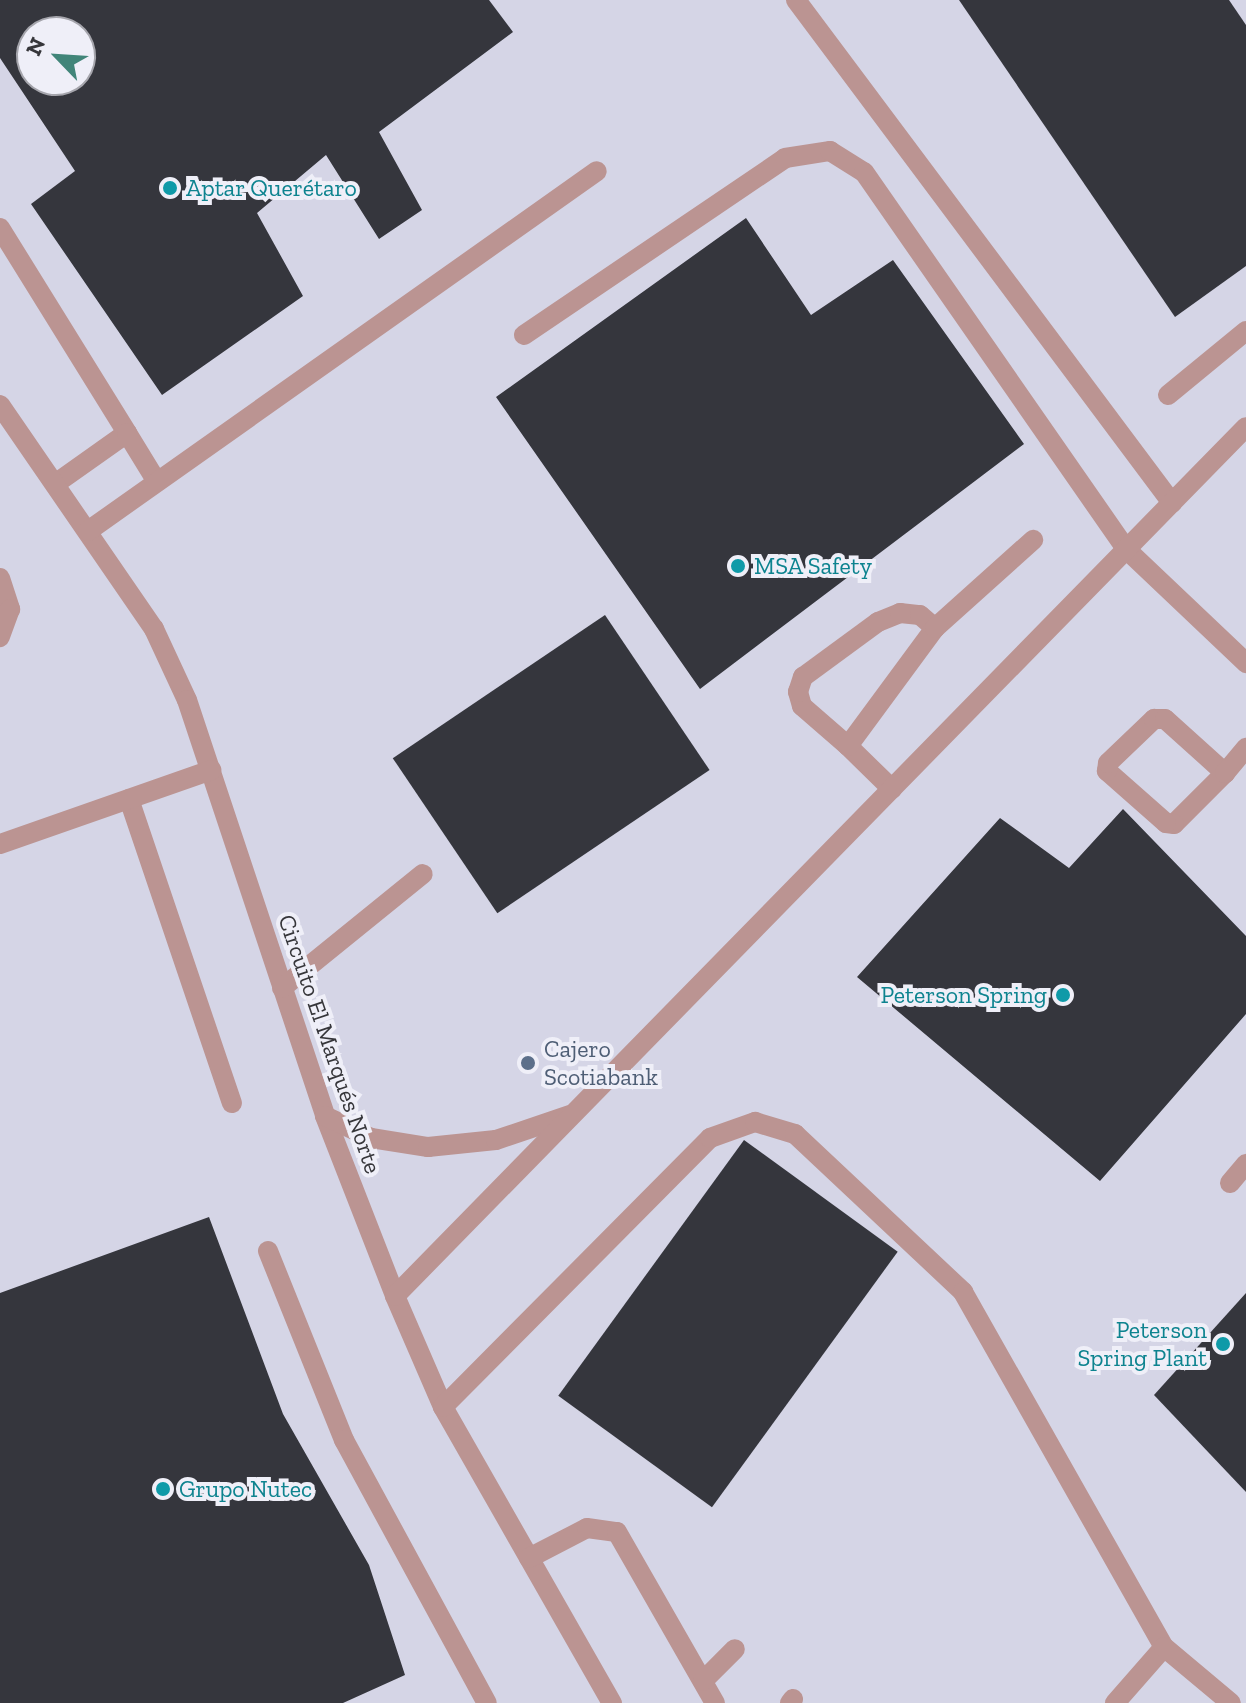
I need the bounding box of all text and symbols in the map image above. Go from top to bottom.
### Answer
north arrow [16,16,96,96]
text: N [20,33,51,60]
place label: Aptar Querétaro [186,174,357,202]
marker: Aptar Querétaro [161,179,179,197]
place label: MSA Safety [754,552,873,580]
marker: MSA Safety [729,557,747,575]
street label: Circuito El Marqués Norte [272,911,388,1177]
place label: Peterson Spring [880,981,1047,1009]
marker: Peterson Spring [1054,986,1072,1004]
place label: Cajero Scotiabank [544,1035,658,1091]
marker: Cajero Scotiabank [519,1054,537,1072]
place label: Peterson Spring Plant [1077,1316,1207,1372]
marker: Peterson Spring Plant [1214,1335,1232,1353]
place label: Grupo Nutec [179,1475,312,1503]
marker: Grupo Nutec [154,1480,172,1498]

